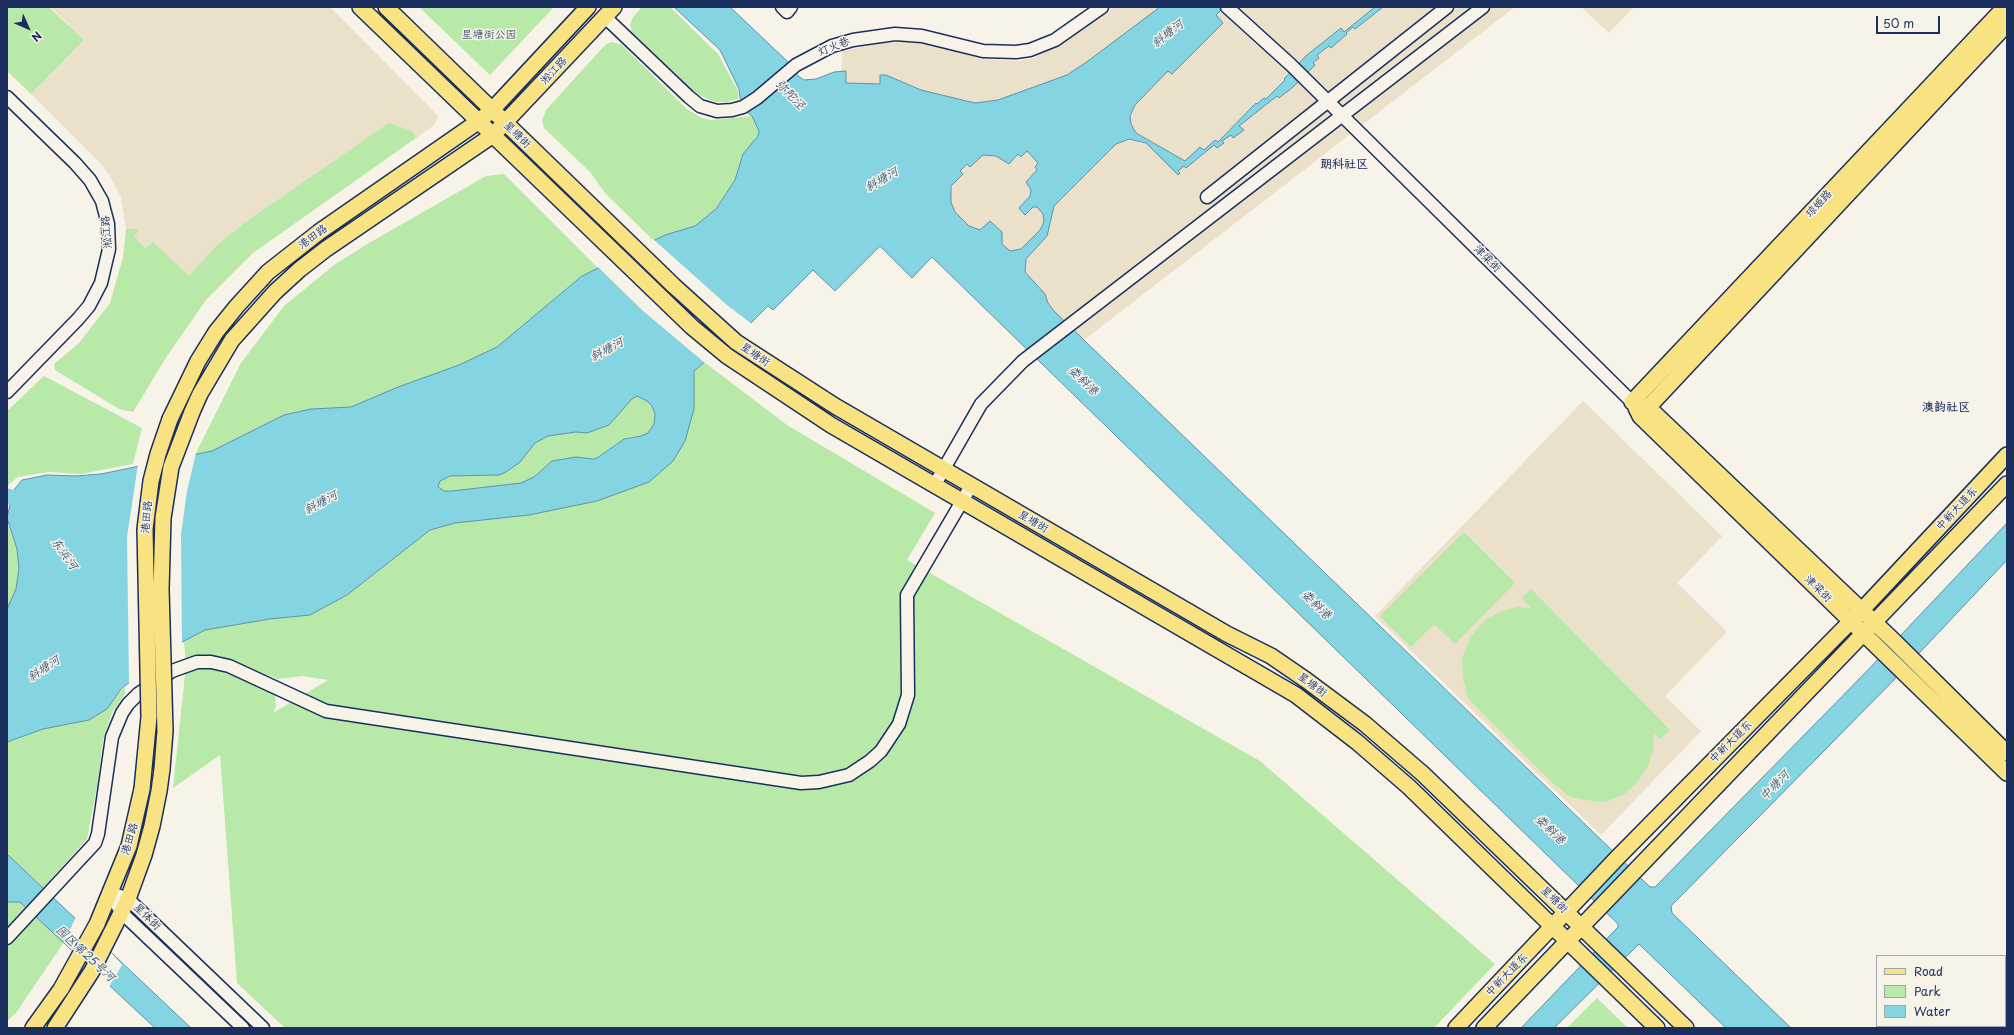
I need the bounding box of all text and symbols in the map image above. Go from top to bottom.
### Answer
north arrow [8,8,48,48]
scale bar [1878,8,1942,34]
text: 50 m [1883,14,1914,32]
water label: 斜塘河 [1149,17,1187,51]
text: N [28,28,46,46]
park label: 星塘街公园 [462,28,516,42]
street label: 灯火巷 [816,35,852,59]
street label: 淞江路 [538,54,570,88]
water label: 弥陀泾 [772,77,808,113]
street label: 星塘街 [501,119,533,151]
district label: 朗科社区 [1320,158,1368,172]
water label: 斜塘河 [863,165,901,195]
street label: 琼姬路 [1803,187,1835,221]
street label: 淞江路 [99,215,115,249]
street label: 港田路 [296,222,330,252]
street label: 津梁街 [1471,243,1503,275]
water label: 斜塘河 [588,335,626,365]
street label: 星塘街 [738,340,772,370]
water label: 娄斜港 [1065,363,1101,399]
district label: 澳韵社区 [1922,401,1970,415]
street label: 中新大道东 [1933,484,1981,534]
water label: 斜塘河 [302,488,340,518]
street label: 港田路 [139,500,155,534]
street label: 星塘街 [1015,508,1051,536]
water label: 东浜河 [48,535,80,573]
street label: 津梁街 [1802,573,1834,605]
water label: 娄斜港 [1298,587,1334,623]
water label: 斜塘河 [25,653,63,685]
street label: 星塘街 [1295,670,1329,700]
street label: 中新大道东 [1707,718,1755,766]
water label: 中塘河 [1757,768,1793,804]
water label: 娄斜港 [1532,812,1568,848]
street label: 港田路 [119,821,141,857]
street label: 星塘街 [1538,884,1570,916]
street label: 星体街 [131,901,163,933]
water label: 园区第25号河 [52,923,118,985]
street label: 中新大道东 [1483,951,1531,999]
legend [1876,955,2006,1027]
text: Road [1914,962,1943,980]
text: Park [1914,982,1941,1000]
text: Water [1914,1002,1950,1020]

